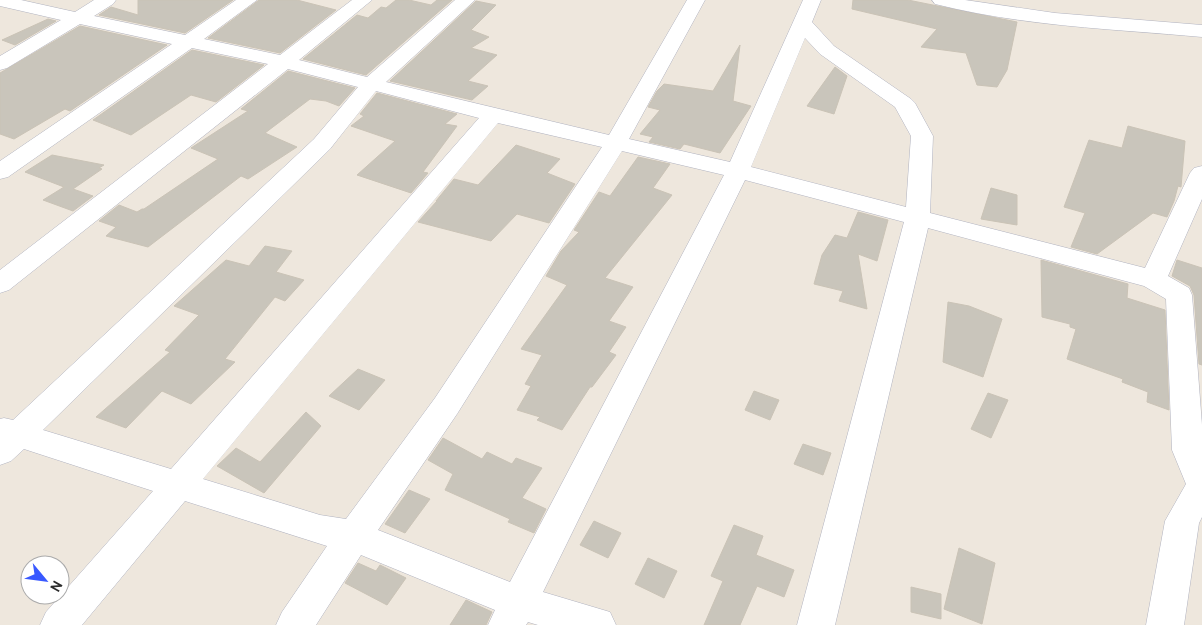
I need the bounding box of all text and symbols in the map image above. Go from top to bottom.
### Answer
north arrow [20,555,70,605]
text: N [45,577,65,594]

